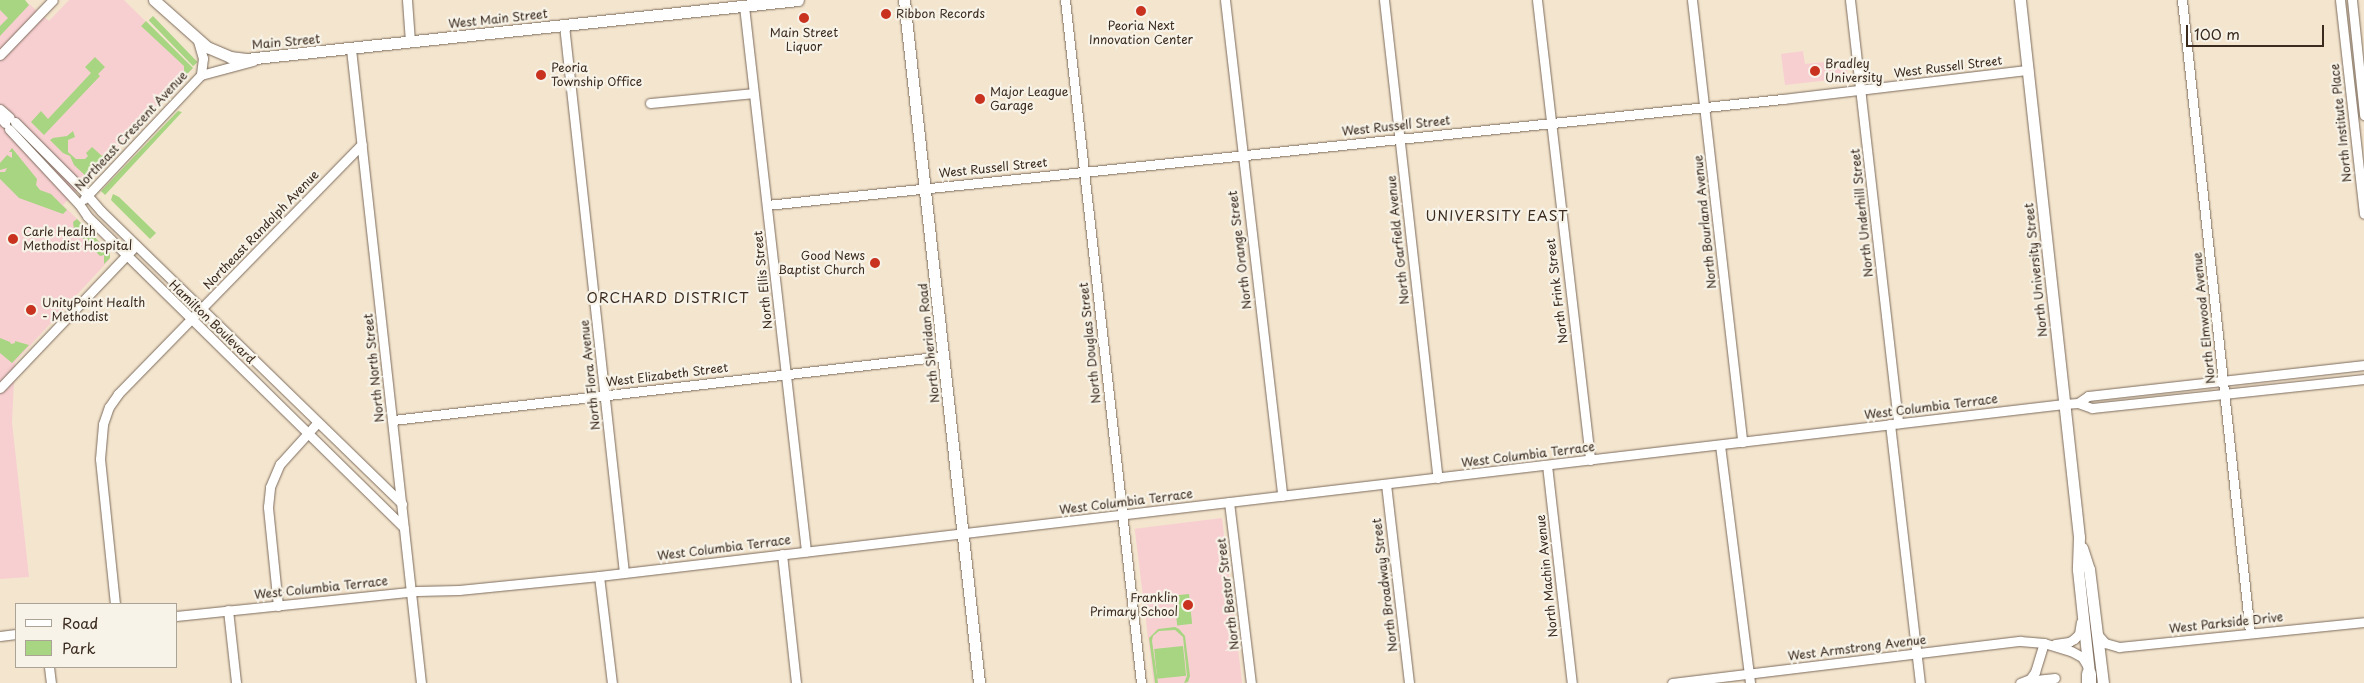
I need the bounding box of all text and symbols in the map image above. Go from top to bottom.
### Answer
marker: Peoria Next Innovation Center [1135,5,1147,17]
street label: West Main Street [447,7,549,31]
place label: Ribbon Records [896,7,985,21]
marker: Ribbon Records [880,8,892,20]
marker: Main Street Liquor [798,12,810,24]
scale bar [2189,15,2326,47]
place label: Peoria Next Innovation Center [1089,19,1193,47]
text: 100 m [2194,22,2240,45]
place label: Main Street Liquor [770,26,838,54]
street label: Main Street [251,32,321,52]
street label: West Russell Street [1892,53,2004,81]
place label: Bradley University [1825,57,1883,85]
place label: Peoria Township Office [551,61,642,89]
street label: North Institute Place [2328,63,2354,183]
marker: Bradley University [1809,65,1821,77]
street label: Northeast Crescent Avenue [72,69,190,193]
marker: Peoria Township Office [535,69,547,81]
place label: Major League Garage [990,85,1069,113]
marker: Major League Garage [974,93,986,105]
street label: West Russell Street [1340,113,1452,139]
street label: North Underhill Street [1848,148,1876,278]
street label: North Bourland Avenue [1691,154,1719,290]
street label: West Russell Street [937,155,1049,181]
street label: Northeast Randolph Avenue [200,167,322,293]
street label: North Garfield Avenue [1384,175,1412,305]
street label: North Orange Street [1226,190,1254,310]
street label: North University Street [2022,202,2050,338]
district label: UNIVERSITY EAST [1423,208,1571,224]
place label: Carle Health Methodist Hospital [23,225,132,253]
street label: North Ellis Street [751,229,775,331]
marker: Carle Health Methodist Hospital [7,233,19,245]
street label: North Frink Street [1543,237,1571,345]
place label: Good News Baptist Church [778,249,865,277]
street label: North Elmwood Avenue [2190,251,2218,385]
marker: Good News Baptist Church [869,257,881,269]
street label: Hamilton Boulevard [166,277,258,367]
street label: North Douglas Street [1076,281,1104,405]
street label: North Sheridan Road [915,282,943,404]
district label: ORCHARD DISTRICT [585,290,751,306]
place label: UnityPoint Health - Methodist [42,296,146,324]
marker: UnityPoint Health - Methodist [24,303,38,317]
street label: North North Street [361,312,387,424]
street label: North Flora Avenue [577,319,603,431]
street label: West Elizabeth Street [604,360,730,390]
street label: West Columbia Terrace [1864,392,1998,422]
street label: West Columbia Terrace [1461,440,1595,470]
street label: West Columbia Terrace [1059,487,1193,517]
street label: North Machin Avenue [1533,514,1561,638]
street label: North Broadway Street [1370,517,1400,653]
street label: West Columbia Terrace [657,533,791,563]
street label: North Bestor Street [1214,536,1242,652]
street label: West Columbia Terrace [254,574,388,602]
place label: Franklin Primary School [1090,591,1178,619]
marker: Franklin Primary School [1182,599,1194,611]
legend [15,603,178,668]
street label: West Parkside Drive [2168,610,2284,636]
text: Road [62,611,98,634]
street label: West Armstrong Avenue [1788,632,1926,664]
text: Park [62,636,96,659]

